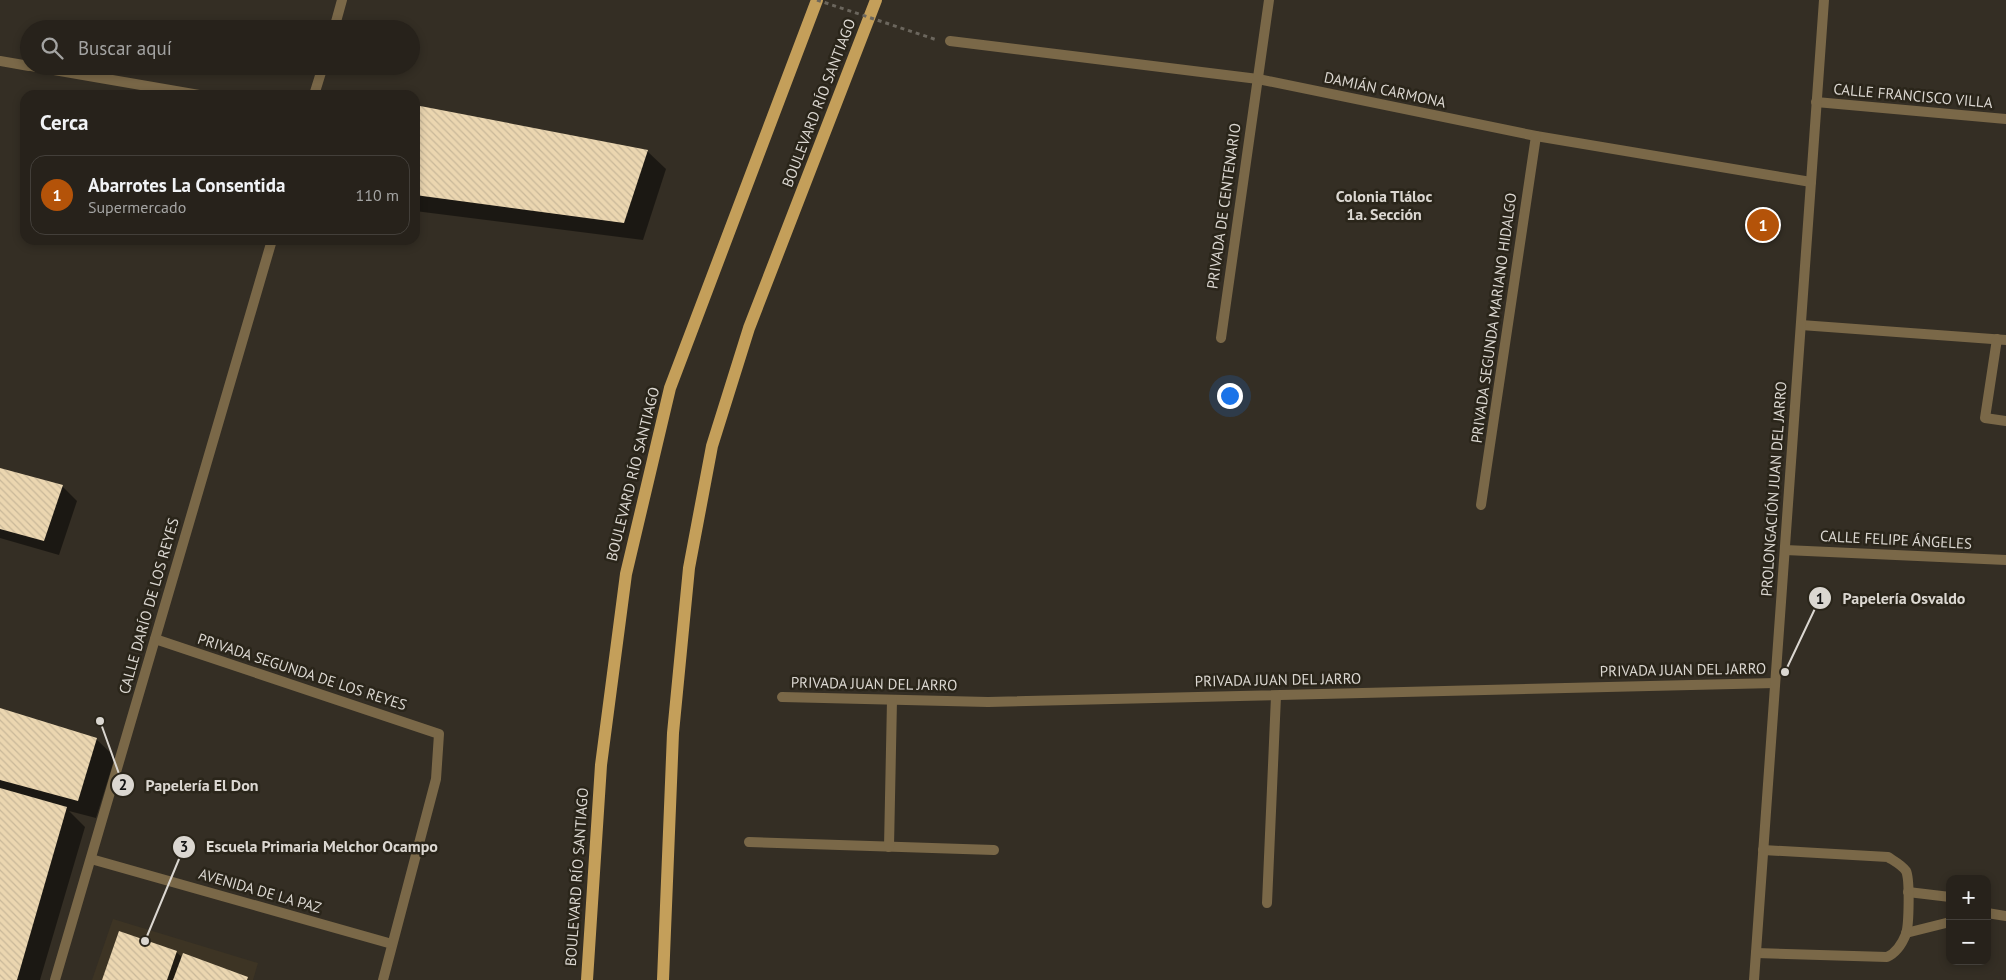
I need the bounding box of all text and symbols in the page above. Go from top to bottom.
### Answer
street label: BOULEVARD RÍO SANTIAGO [778,16,859,190]
search box [20,20,420,75]
icon: search [38,34,66,62]
text: Buscar aquí [78,36,172,60]
street label: DAMIÁN CARMONA [1322,67,1448,112]
street label: CALLE FRANCISCO VILLA [1833,79,1994,112]
text: Cerca [40,109,89,136]
street label: PRIVADA DE CENTENARIO [1202,122,1245,290]
text: Abarrotes La Consentida [88,173,285,197]
text: 1 [52,185,62,205]
text: 110 m [356,185,399,205]
district label: Colonia Tláloc 1a. Sección [1336,186,1432,224]
street label: PRIVADA SEGUNDA MARIANO HIDALGO [1467,192,1520,444]
text: Supermercado [88,197,186,217]
pin: 1 [1747,206,1779,244]
street label: PROLONGACIÓN JUAN DEL JARRO [1757,381,1790,597]
your location [1217,383,1243,409]
street label: BOULEVARD RÍO SANTIAGO [602,385,663,563]
street label: CALLE DARÍO DE LOS REYES [114,516,183,696]
street label: CALLE FELIPE ÁNGELES [1820,526,1973,553]
callout: Papelería Osvaldo [1807,583,1975,614]
text: Papelería Osvaldo [1843,588,1966,608]
text: 1 [1816,589,1824,608]
street label: PRIVADA SEGUNDA DE LOS REYES [195,629,409,714]
street label: PRIVADA JUAN DEL JARRO [1600,659,1766,680]
street label: PRIVADA JUAN DEL JARRO [1195,669,1361,690]
street label: PRIVADA JUAN DEL JARRO [791,673,957,694]
callout: Papelería El Don [110,769,268,800]
text: 2 [119,775,127,794]
text: Papelería El Don [146,775,258,795]
street label: BOULEVARD RÍO SANTIAGO [561,787,592,967]
callout: Escuela Primaria Melchor Ocampo [171,831,448,862]
text: Escuela Primaria Melchor Ocampo [206,836,438,856]
text: 3 [180,837,188,856]
street label: AVENIDA DE LA PAZ [197,864,324,917]
map controls [1946,875,1991,965]
button: + [1946,875,1991,920]
button: − [1946,920,1991,965]

